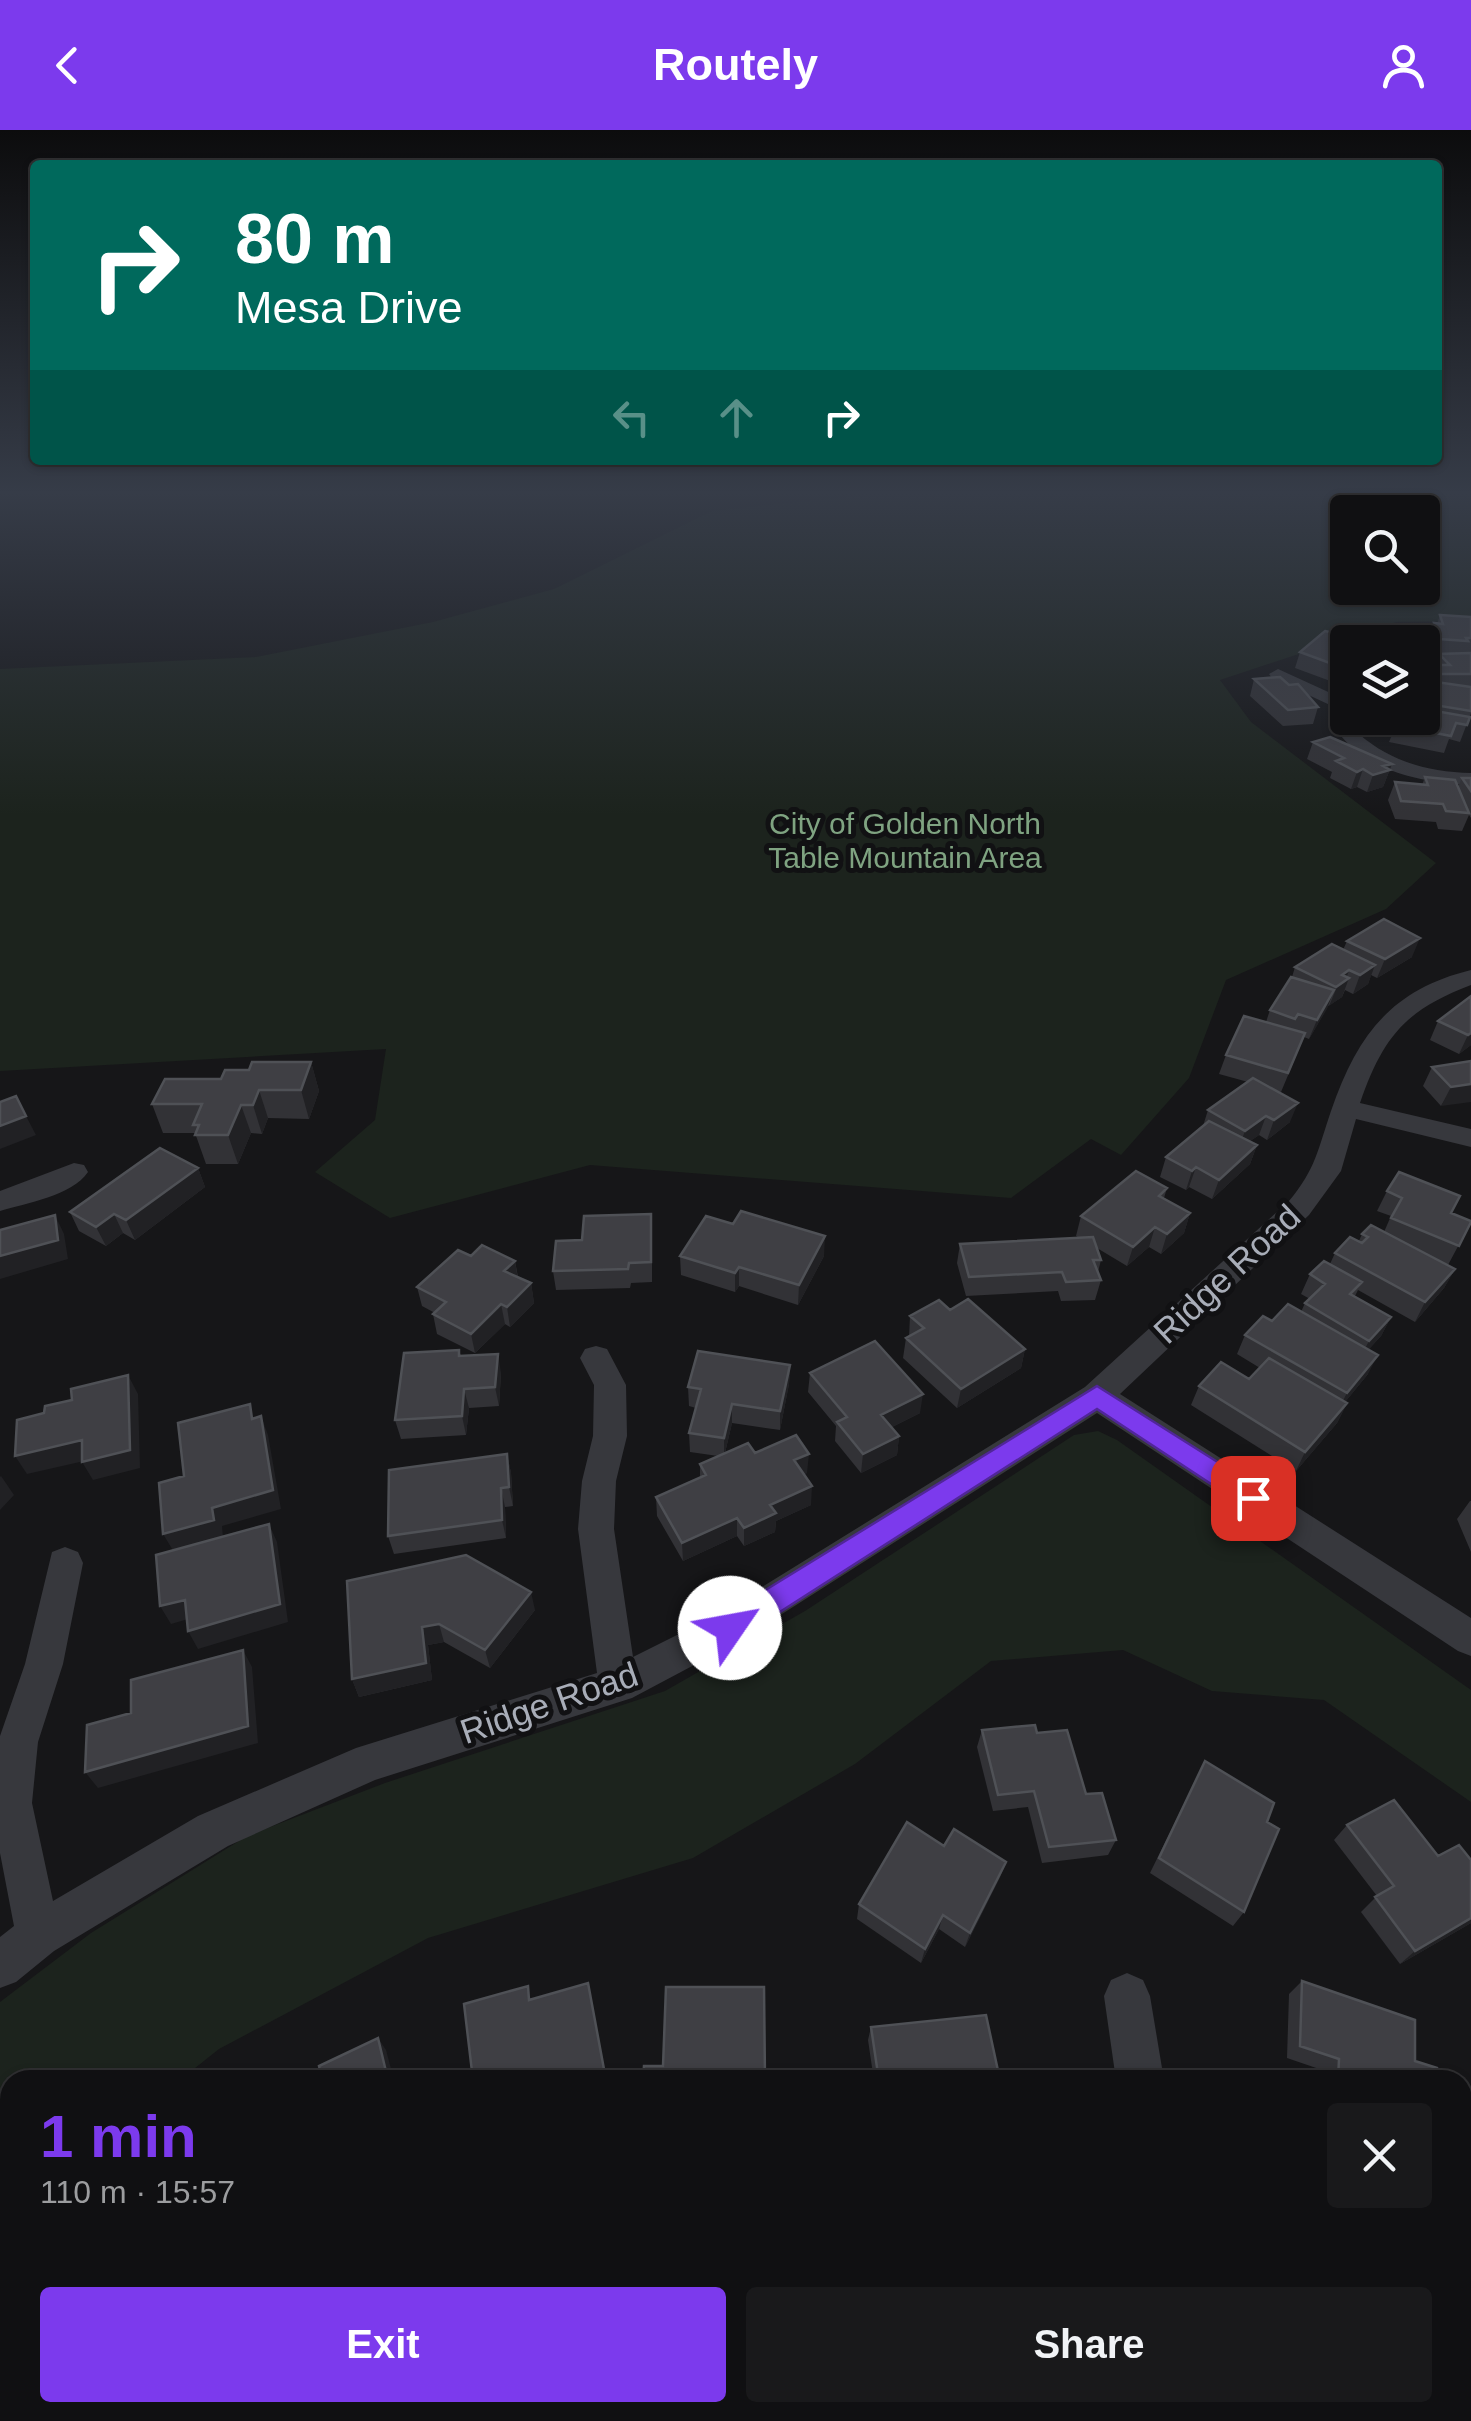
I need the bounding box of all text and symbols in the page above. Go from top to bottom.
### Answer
icon: back [40,38,95,93]
icon: person [1376,38,1431,93]
text: Routely [653,39,818,90]
icon: right [70,200,200,330]
text: 80 m [235,200,395,278]
text: Mesa Drive [235,282,463,333]
icon: left [604,390,659,445]
icon: ahead [709,390,764,445]
icon: right [814,390,869,445]
map controls [1330,495,1440,735]
button: search [1330,495,1440,605]
button: layers [1330,625,1440,735]
park label: City of Golden North Table Mountain Area [768,807,1042,874]
street label: Ridge Road [1146,1196,1308,1351]
pin [1211,1456,1296,1541]
icon: arrive [1226,1471,1281,1526]
position arrow [678,1576,782,1680]
street label: Ridge Road [455,1654,643,1751]
text: 1 min [40,2103,197,2170]
button: close [1327,2103,1432,2208]
text: 110 m · 15:57 [40,2174,235,2210]
button: Exit [40,2287,726,2402]
button: Share [746,2287,1432,2402]

